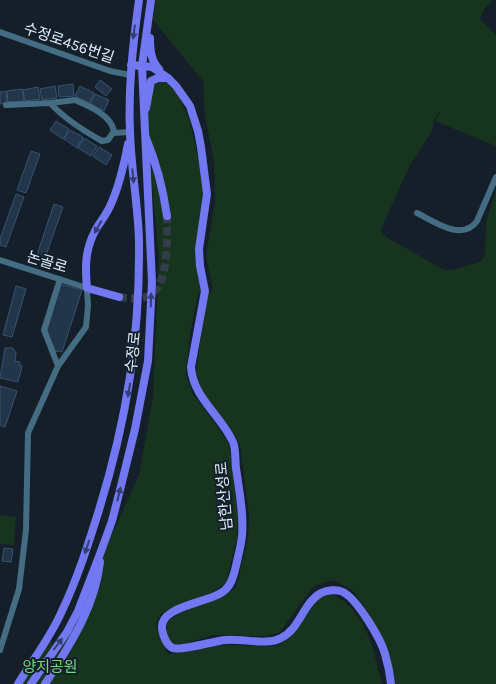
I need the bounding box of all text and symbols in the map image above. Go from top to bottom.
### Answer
street label: 수정로456번길 [21,19,117,67]
one-way arrow [130,25,138,41]
one-way arrow [130,168,138,184]
one-way arrow [94,219,102,234]
street label: 논골로 [25,247,69,277]
one-way arrow [147,291,155,307]
street label: 수정로 [122,330,144,374]
one-way arrow [124,382,132,398]
street label: 남한산성로 [212,461,236,531]
one-way arrow [115,486,123,501]
one-way arrow [83,540,91,555]
one-way arrow [53,637,63,651]
park label: 양지공원 [22,658,78,676]

